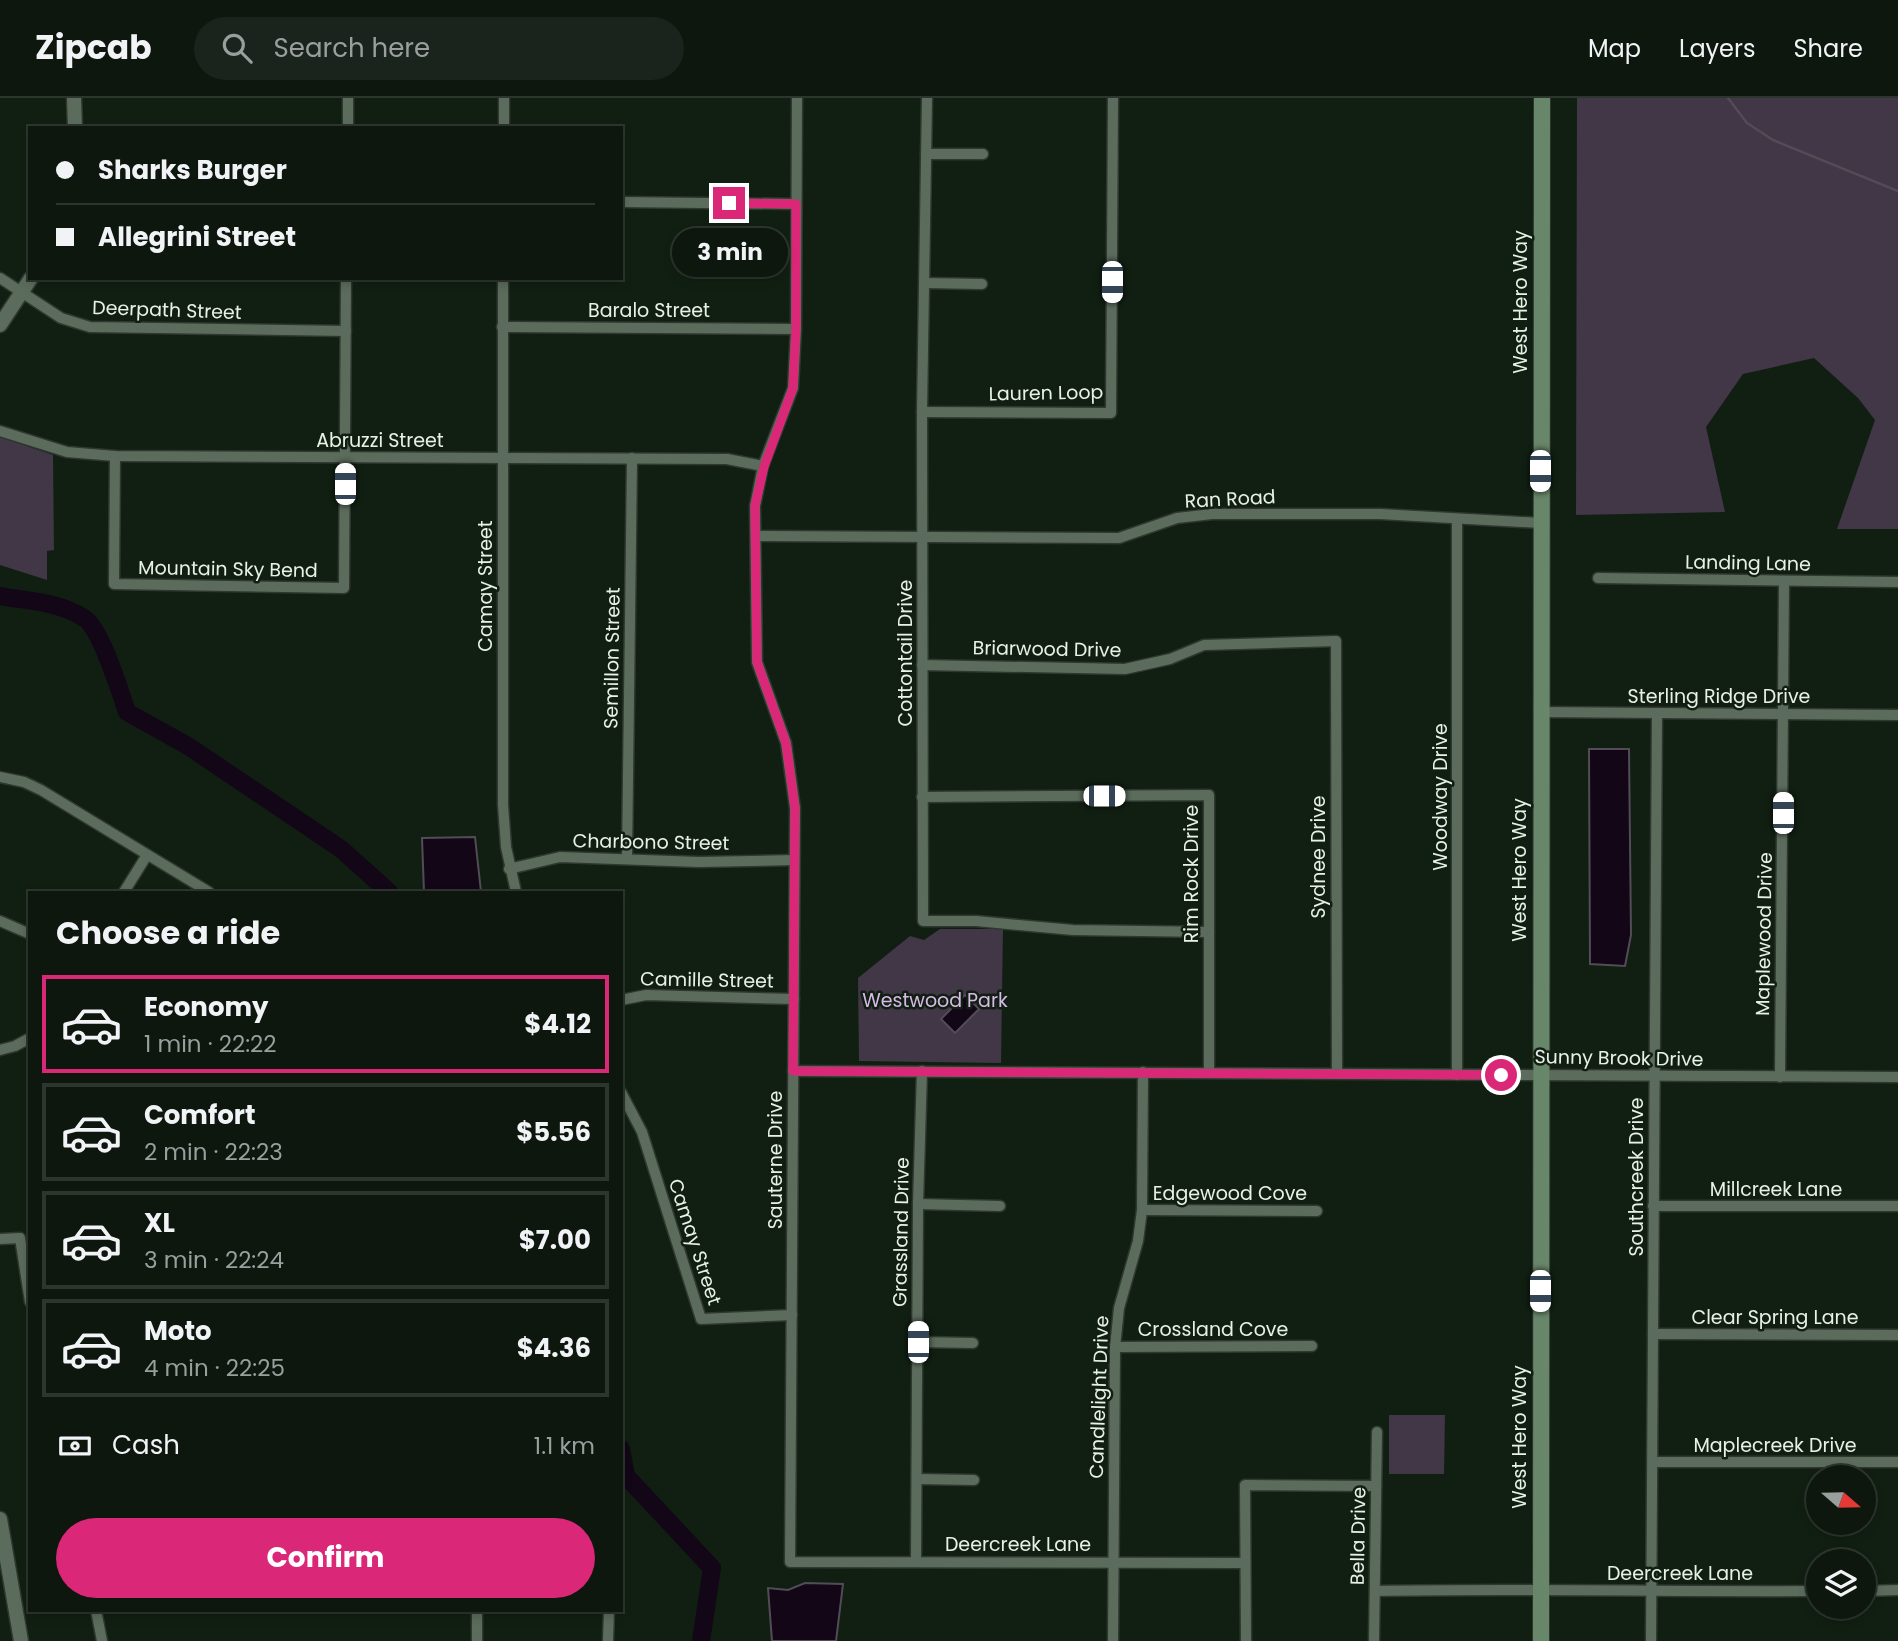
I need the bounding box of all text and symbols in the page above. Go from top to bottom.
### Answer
search box [194,17,684,80]
text: Zipcab [35,24,152,71]
icon: search [218,29,256,67]
text: Search here [274,30,430,66]
text: Map [1588,32,1641,65]
text: Layers [1679,32,1755,65]
text: Share [1793,32,1863,65]
text: Sharks Burger [98,152,287,188]
route end [713,187,745,219]
text: Allegrini Street [98,219,296,255]
callout: 3 min [671,228,787,276]
street label: West Hero Way [1507,230,1534,374]
text: 3 min [697,236,763,268]
car [1102,261,1123,303]
street label: Deerpath Street [92,294,242,326]
street label: Baralo Street [588,297,710,324]
street label: Lauren Loop [988,378,1104,407]
street label: Abruzzi Street [316,427,444,454]
car [1530,450,1551,492]
car [335,463,356,505]
street label: Ran Road [1184,483,1276,515]
street label: Camay Street [472,520,499,652]
street label: Landing Lane [1685,548,1811,578]
street label: Mountain Sky Bend [138,554,318,584]
street label: Cottontail Drive [892,580,919,726]
street label: Semillon Street [597,587,627,729]
street label: Briarwood Drive [972,634,1122,664]
street label: Sterling Ridge Drive [1628,683,1810,710]
street label: Woodway Drive [1427,723,1454,871]
car [1084,786,1126,807]
car [1773,792,1794,834]
street label: Sydnee Drive [1305,795,1332,919]
street label: West Hero Way [1506,798,1533,942]
street label: Rim Rock Drive [1178,805,1205,943]
street label: Charbono Street [572,827,730,857]
street label: Maplewood Drive [1749,852,1779,1016]
text: Choose a ride [56,910,280,955]
street label: Camille Street [640,965,774,995]
park label: Westwood Park [862,987,1008,1014]
text: Economy [144,989,268,1025]
icon: car [60,993,123,1056]
text: $4.12 [524,1006,591,1042]
text: 1 min · 22:22 [144,1028,277,1060]
street label: Sunny Brook Drive [1534,1043,1704,1073]
route start [1485,1059,1517,1091]
street label: Sauterne Drive [762,1091,789,1229]
text: Comfort [144,1097,256,1133]
street label: Southcreek Drive [1623,1097,1650,1257]
icon: car [60,1101,123,1164]
text: $5.56 [516,1114,591,1150]
text: 2 min · 22:23 [144,1136,283,1168]
street label: Grassland Drive [886,1157,916,1307]
street label: Camay Street [662,1175,728,1309]
street label: Millcreek Lane [1710,1176,1842,1203]
street label: Edgewood Cove [1153,1180,1307,1207]
text: XL [144,1205,175,1241]
icon: car [60,1209,123,1272]
text: $7.00 [519,1222,591,1258]
text: 3 min · 22:24 [144,1244,284,1276]
car [1530,1270,1551,1312]
street label: Clear Spring Lane [1692,1304,1858,1331]
text: Moto [144,1313,212,1349]
street label: Candlelight Drive [1083,1315,1115,1479]
street label: Crossland Cove [1138,1316,1288,1343]
icon: car [60,1317,123,1380]
car [908,1321,929,1363]
text: $4.36 [517,1330,591,1366]
text: 4 min · 22:25 [144,1352,285,1384]
street label: West Hero Way [1506,1365,1533,1509]
icon: cash [56,1427,94,1465]
text: Cash [112,1427,180,1463]
text: 1.1 km [534,1430,595,1462]
street label: Maplecreek Drive [1693,1432,1857,1459]
north arrow [1806,1465,1876,1535]
map controls [1806,1465,1876,1619]
street label: Bella Drive [1344,1487,1372,1585]
button: Confirm [56,1518,595,1598]
street label: Deercreek Lane [945,1531,1091,1558]
button: layers [1806,1549,1876,1619]
street label: Deercreek Lane [1607,1560,1753,1587]

